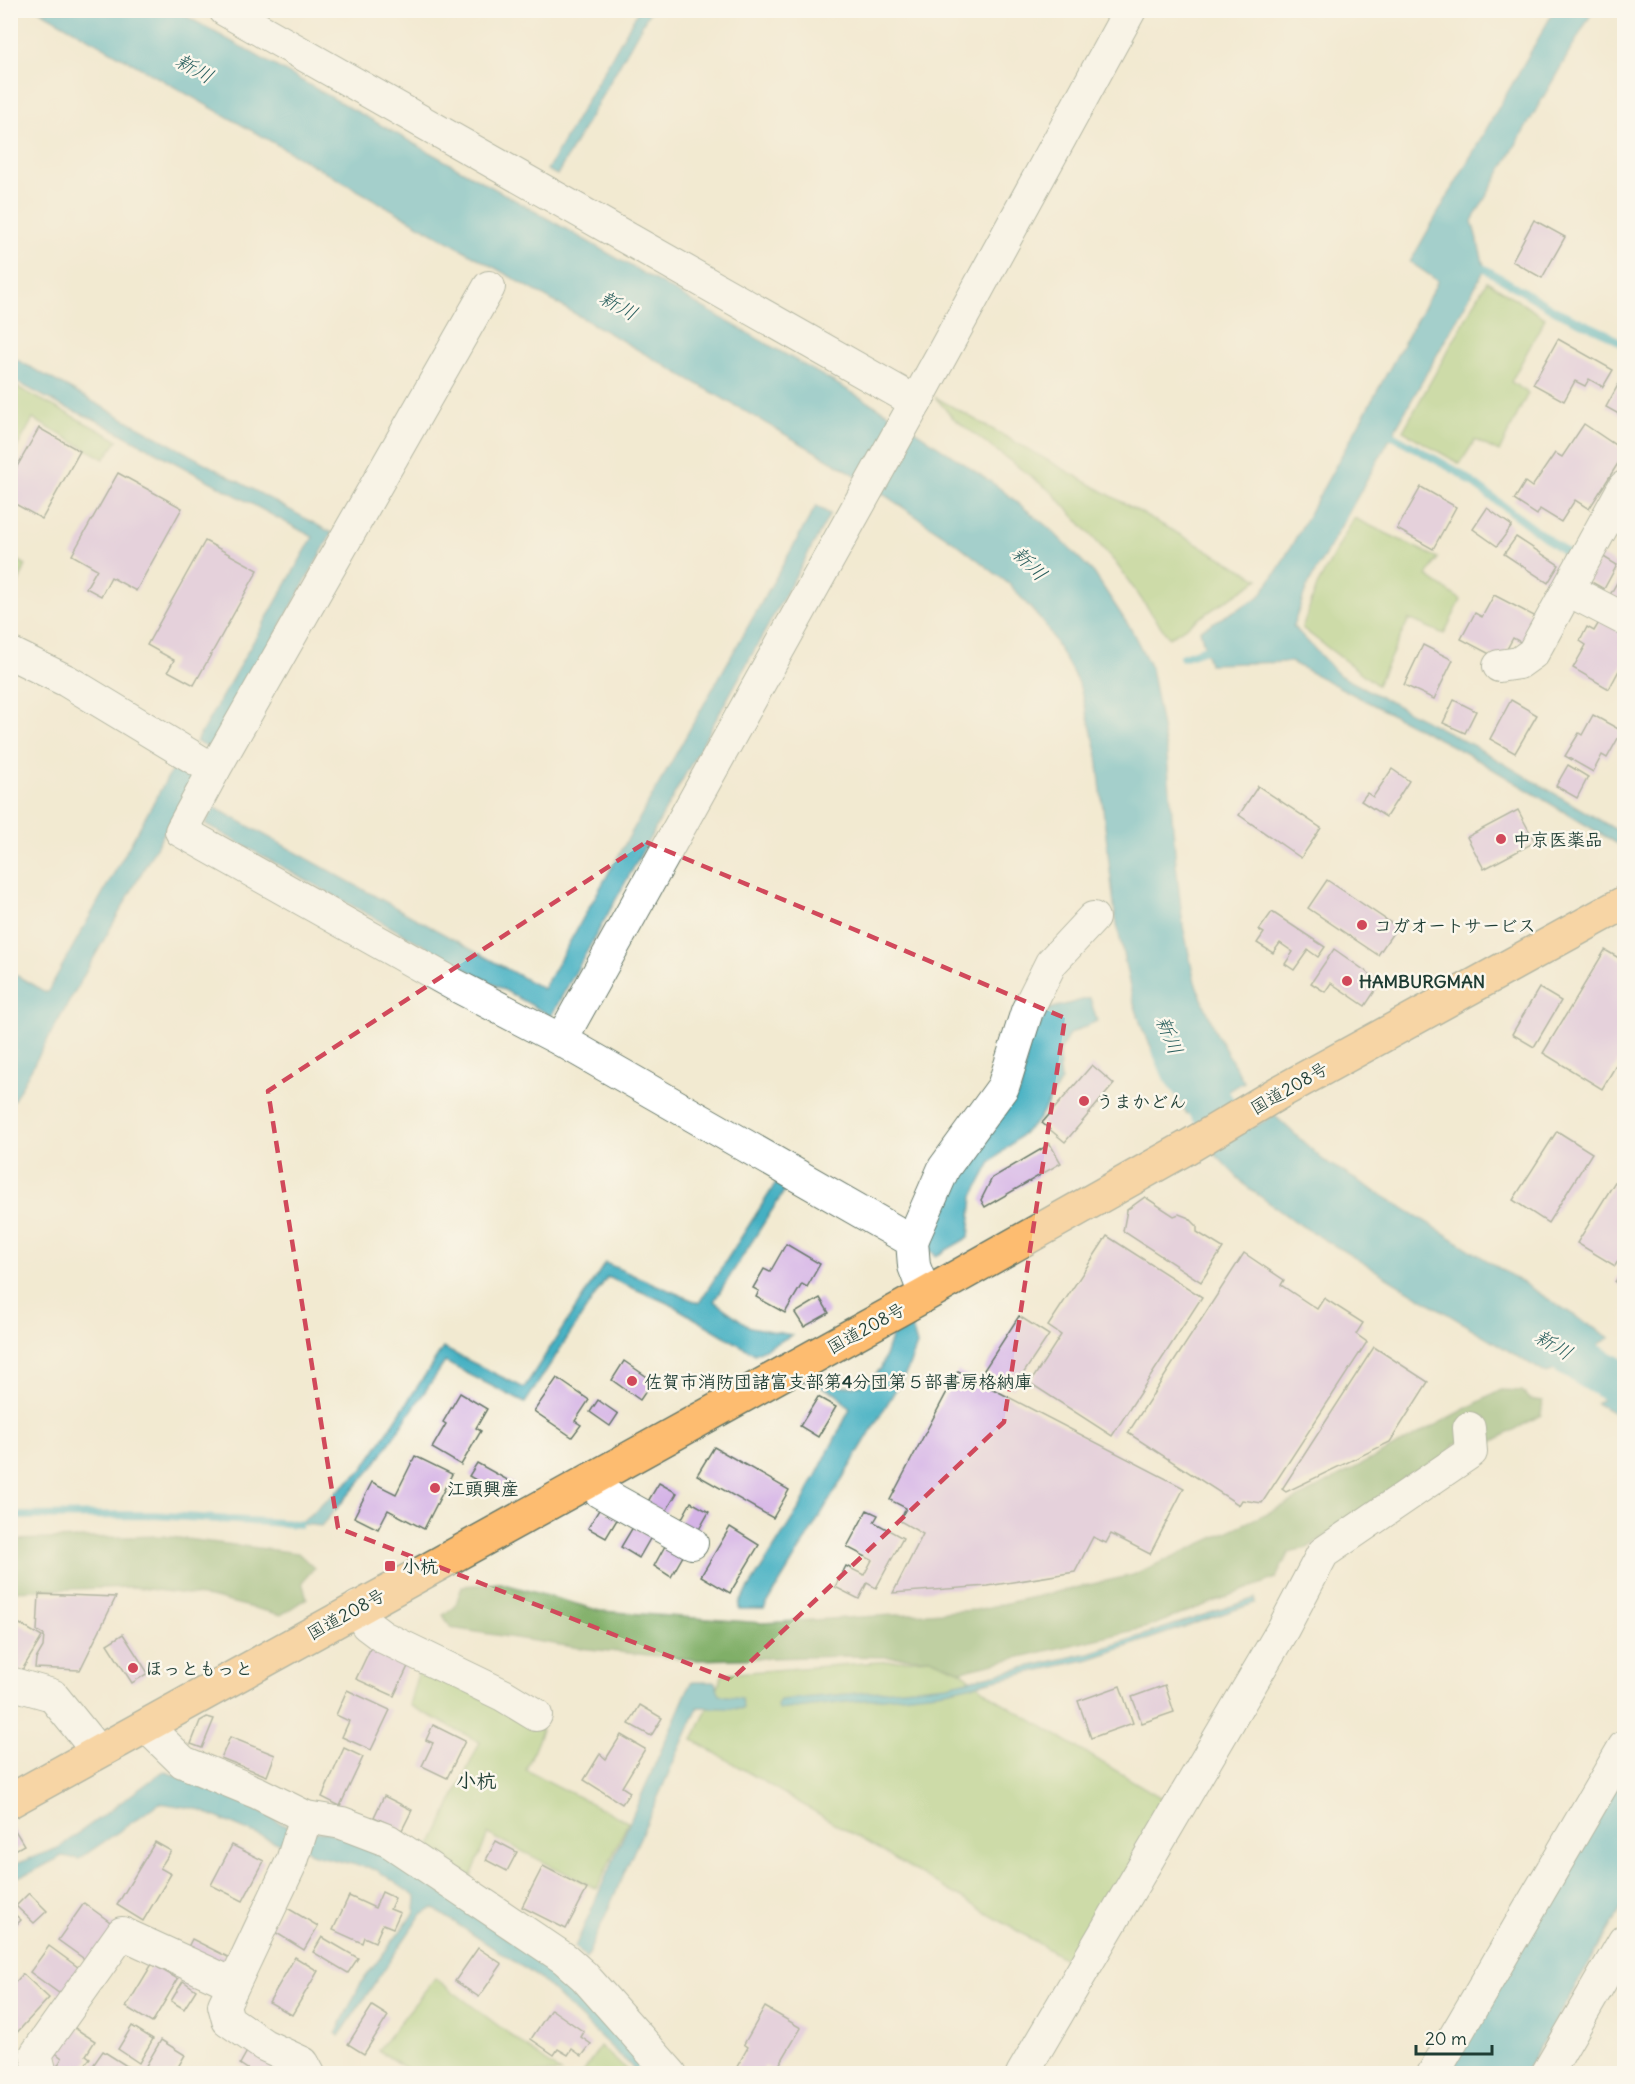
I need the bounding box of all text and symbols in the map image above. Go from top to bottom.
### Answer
water label: 新川 [171,47,219,89]
water label: 新川 [595,284,643,326]
water label: 新川 [1007,540,1053,586]
place label: 中京医薬品 [1513,828,1603,851]
marker: 中京医薬品 [1494,832,1508,846]
place label: コガオートサービス [1374,914,1536,937]
marker: コガオートサービス [1355,918,1369,932]
place label: HAMBURGMAN [1359,970,1485,993]
marker: HAMBURGMAN [1340,974,1354,988]
water label: 新川 [1151,1012,1189,1058]
street label: 国道208号 [1246,1057,1332,1119]
place label: うまかどん [1096,1090,1187,1113]
marker: うまかどん [1077,1094,1091,1108]
street label: 国道208号 [823,1297,909,1359]
water label: 新川 [1530,1323,1578,1365]
place label: 佐賀市消防団諸富支部第4分団第５部書房格納庫 [644,1370,1032,1393]
marker: 佐賀市消防団諸富支部第4分団第５部書房格納庫 [625,1374,639,1388]
place label: 江頭興産 [447,1477,519,1500]
marker: 江頭興産 [428,1481,442,1495]
place label: 小杭 [402,1555,438,1578]
marker: 小杭 [383,1559,397,1573]
street label: 国道208号 [303,1583,389,1645]
place label: ほっともっと [145,1657,253,1680]
marker: ほっともっと [126,1661,140,1675]
district label: 小杭 [456,1768,496,1793]
scale bar [1416,2018,1492,2056]
text: 20 m [1425,2027,1467,2050]

